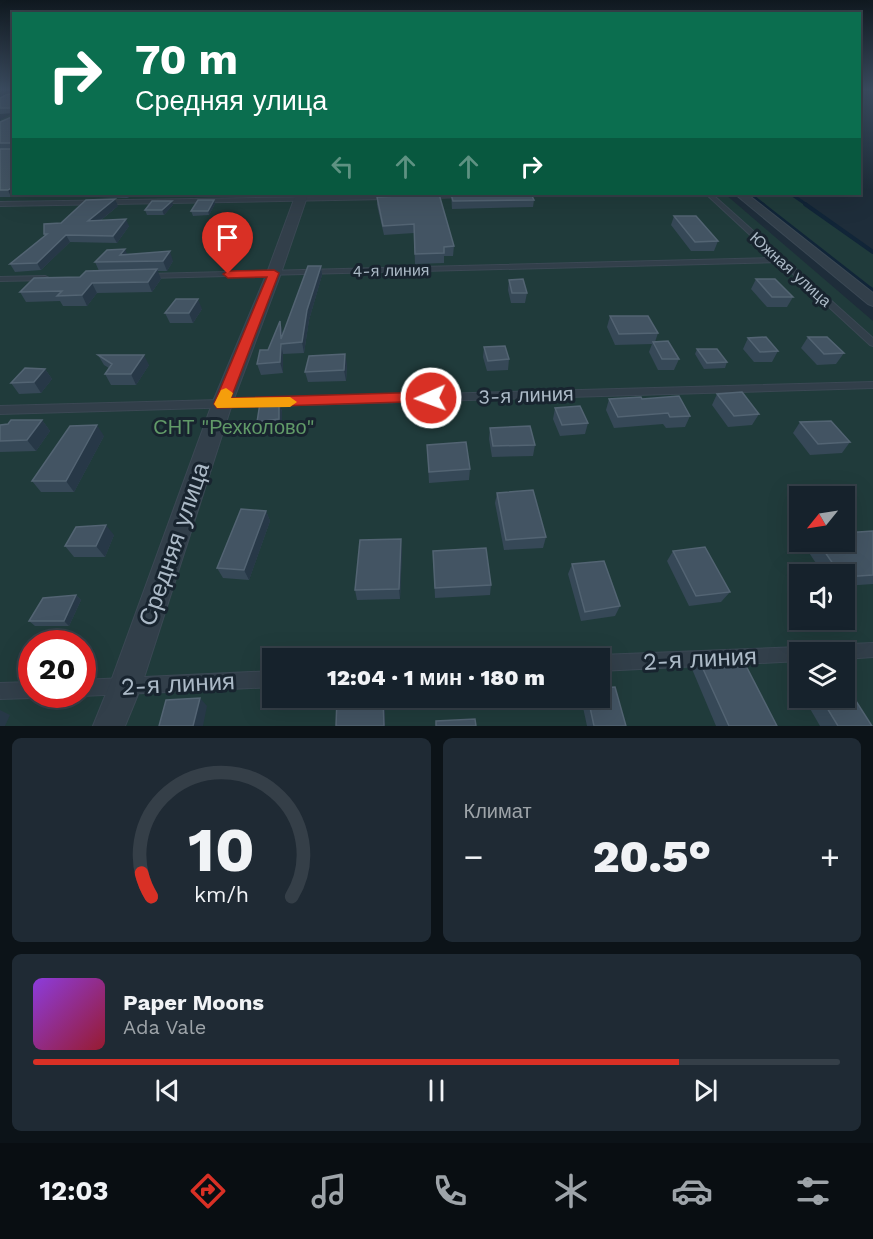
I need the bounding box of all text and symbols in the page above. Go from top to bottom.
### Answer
text: 70 m [135,35,238,84]
icon: right [36,36,114,114]
text: Средняя улица [135,85,327,117]
icon: left [326,150,359,183]
icon: ahead [389,150,422,183]
icon: ahead [452,150,485,183]
icon: right [515,150,548,183]
pin [202,212,253,274]
icon: arrive [211,221,244,254]
street label: Южная улица [746,228,835,311]
street label: 4-я линия [352,260,430,281]
position arrow [399,366,463,430]
street label: 3-я линия [478,381,574,409]
park label: СНТ "Рехколово" [153,415,315,439]
street label: Средняя улица [133,458,215,629]
north arrow [789,486,855,552]
map controls [789,486,855,708]
button: sound [789,564,855,630]
speed limit sign: 20 [18,630,96,708]
street label: 2-я линия [642,642,758,676]
button: layers [789,642,855,708]
text: 12:04 · 1 мин · 180 m [327,665,545,690]
street label: 2-я линия [120,667,236,701]
text: Климат [464,799,532,823]
text: 10 [188,813,255,886]
text: 20.5° [592,830,711,883]
text: − [464,837,483,876]
text: + [820,837,840,876]
text: km/h [194,882,249,907]
text: Paper Moons [123,990,264,1015]
text: Ada Vale [123,1015,206,1039]
icon: previous [151,1074,184,1107]
icon: pause [420,1074,453,1107]
icon: next [689,1074,722,1107]
icon: directions [187,1170,229,1212]
icon: music [308,1170,350,1212]
icon: phone [429,1170,471,1212]
icon: climate [550,1170,592,1212]
icon: car [671,1170,713,1212]
icon: filters [792,1170,834,1212]
text: 12:03 [39,1175,109,1207]

